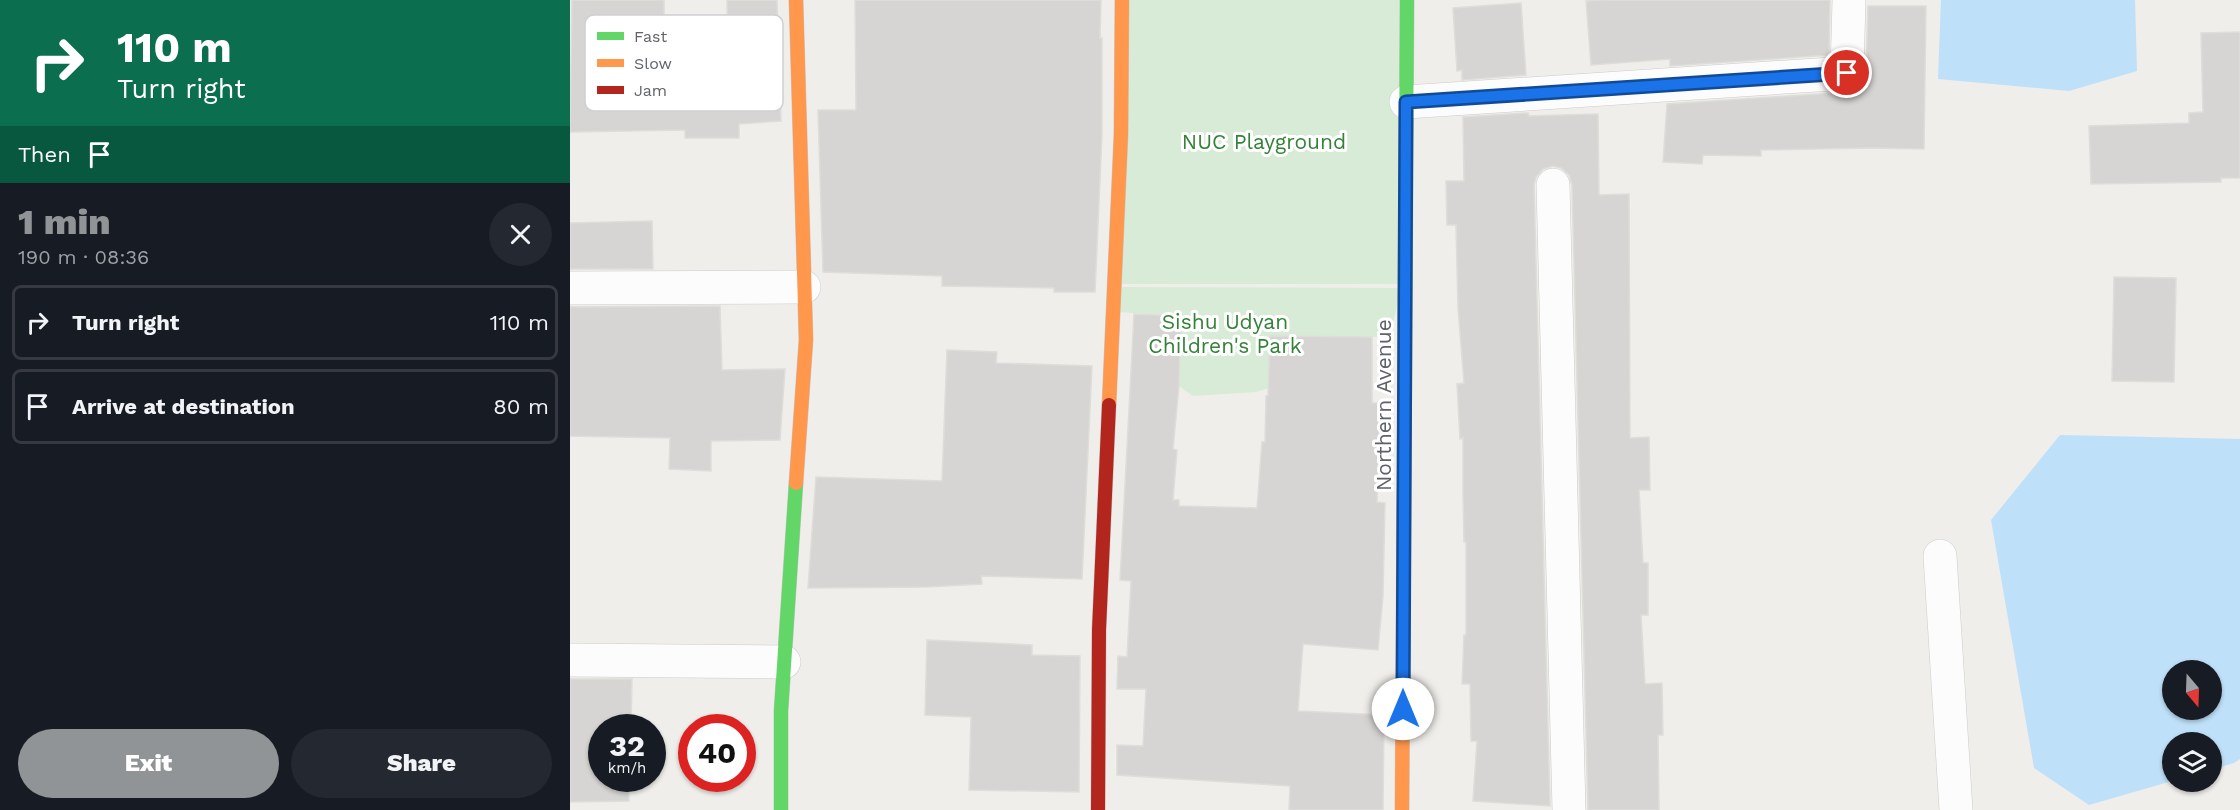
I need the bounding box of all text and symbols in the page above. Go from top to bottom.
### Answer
legend [585,15,783,111]
text: 110 m [117,23,232,72]
icon: right [18,24,96,102]
text: Fast [634,27,667,46]
pin [1821,47,1872,98]
text: Slow [634,54,672,73]
icon: arrive [1830,56,1863,89]
text: Turn right [117,73,246,105]
text: Jam [634,81,667,100]
park label: NUC Playground [1182,129,1346,154]
icon: arrive [83,138,116,171]
text: Then [18,142,71,167]
text: 1 min [18,201,111,243]
button: close [489,203,552,266]
text: 190 m · 08:36 [18,245,149,269]
icon: right [21,306,54,339]
park label: Sishu Udyan Children's Park [1148,309,1302,358]
text: Turn right [72,310,179,335]
text: 110 m [490,310,549,335]
street label: Northern Avenue [1371,319,1396,491]
icon: arrive [21,390,54,423]
text: Arrive at destination [72,394,295,419]
text: 80 m [493,394,549,419]
north arrow [2162,660,2222,720]
map controls [2162,660,2222,792]
position arrow [1371,677,1435,741]
speed limit sign: 40 [678,714,756,792]
text: 32 [609,728,645,763]
button: Exit [18,729,279,798]
button: Share [291,729,552,798]
button: layers [2162,732,2222,792]
text: km/h [608,759,646,777]

